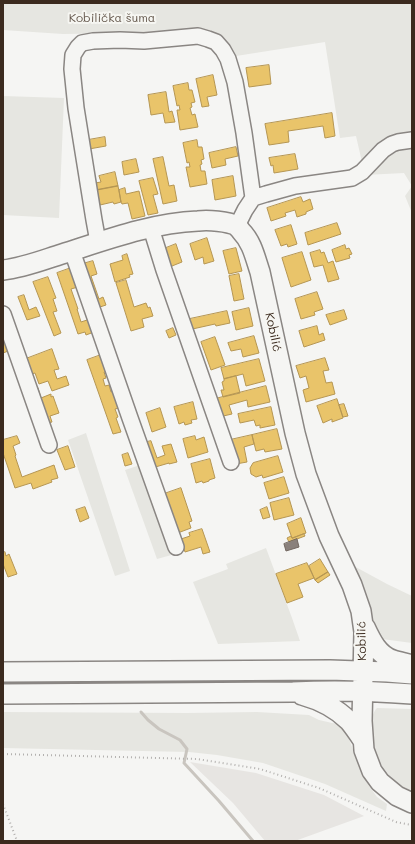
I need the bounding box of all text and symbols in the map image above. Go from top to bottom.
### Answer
park label: Kobilička šuma [69,11,155,25]
street label: Kobilić [262,311,284,353]
street label: Kobilić [354,621,370,661]

